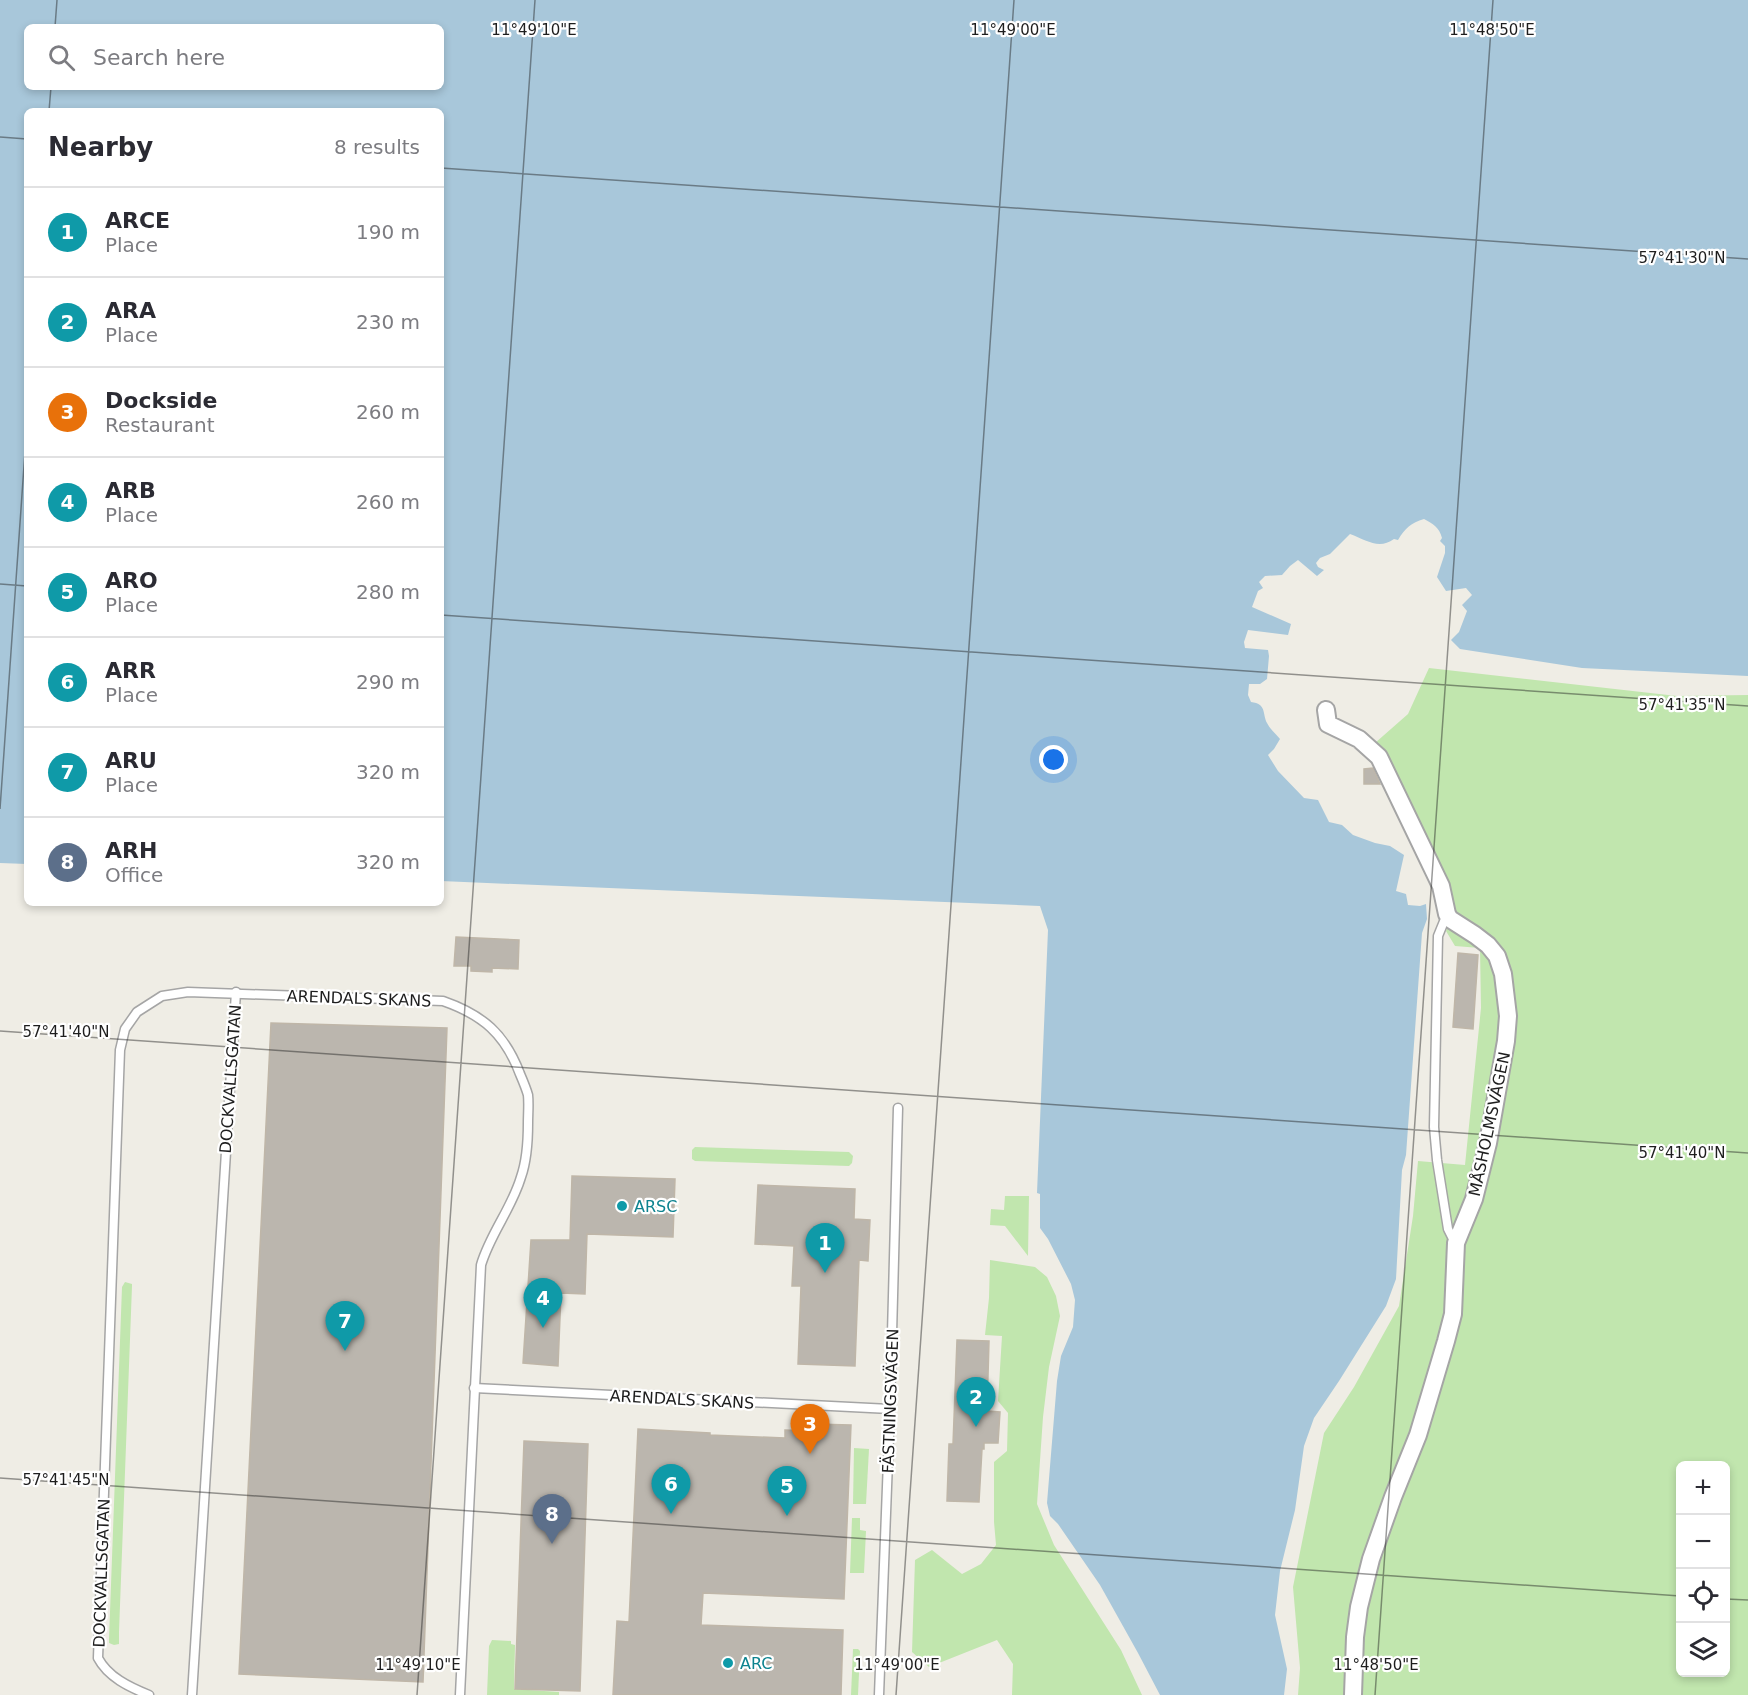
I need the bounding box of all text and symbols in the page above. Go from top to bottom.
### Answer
text: 11°49'10"E [491,21,577,39]
text: 11°49'00"E [970,21,1056,39]
text: 11°48'50"E [1449,21,1535,39]
search box [24,24,444,90]
icon: search [45,41,78,74]
text: Search here [93,45,225,70]
text: Nearby [48,132,153,162]
text: 8 results [334,135,420,159]
text: ARCE [105,208,170,233]
text: 1 [61,220,74,244]
text: 190 m [356,220,420,244]
text: Place [105,233,158,257]
text: 57°41'30"N [1638,249,1726,267]
text: ARA [105,298,156,323]
text: 2 [61,310,74,334]
text: 230 m [356,310,420,334]
text: Place [105,323,158,347]
text: Dockside [105,388,217,413]
text: 3 [61,400,74,424]
text: 260 m [356,400,420,424]
text: Restaurant [105,413,215,437]
text: ARB [105,478,156,503]
text: 4 [61,490,74,514]
text: 260 m [356,490,420,514]
text: Place [105,503,158,527]
text: ARO [105,568,158,593]
text: 5 [61,580,74,604]
text: 280 m [356,580,420,604]
text: Place [105,593,158,617]
text: ARR [105,658,156,683]
text: 6 [61,670,74,694]
text: 290 m [356,670,420,694]
text: Place [105,683,158,707]
text: 57°41'35"N [1638,696,1726,714]
your location [1039,745,1068,774]
text: ARU [105,748,157,773]
text: 7 [61,760,74,784]
text: 320 m [356,760,420,784]
text: Place [105,773,158,797]
text: ARH [105,838,157,863]
text: 8 [61,850,74,874]
text: 320 m [356,850,420,874]
text: Office [105,863,163,887]
street label: ARENDALS SKANS [286,986,432,1011]
street label: DOCKVALLSGATAN [216,1004,245,1154]
text: 57°41'40"N [22,1023,110,1041]
street label: MÅSHOLMSVÄGEN [1465,1050,1514,1198]
text: 57°41'40"N [1638,1144,1726,1162]
place label: ARSC [634,1197,677,1216]
marker: ARSC [615,1199,629,1213]
pin: 1 [806,1224,844,1273]
pin: 4 [524,1278,562,1328]
pin: 7 [326,1302,364,1351]
street label: FÄSTNINGSVÄGEN [878,1328,903,1474]
pin: 2 [956,1378,996,1427]
street label: ARENDALS SKANS [609,1386,755,1413]
pin: 3 [790,1404,830,1454]
map controls [1676,1461,1730,1677]
button: + [1676,1461,1730,1515]
pin: 6 [652,1464,690,1514]
pin: 5 [768,1466,806,1516]
text: 57°41'45"N [22,1471,110,1489]
pin: 8 [532,1494,572,1544]
street label: DOCKVALLSGATAN [89,1498,114,1648]
button: − [1676,1515,1730,1569]
button: locate [1676,1569,1730,1623]
button: layers [1676,1623,1730,1677]
place label: ARC [740,1654,772,1673]
text: 11°49'10"E [375,1656,461,1674]
marker: ARC [721,1656,735,1670]
text: 11°49'00"E [854,1656,940,1674]
text: 11°48'50"E [1333,1656,1419,1674]

